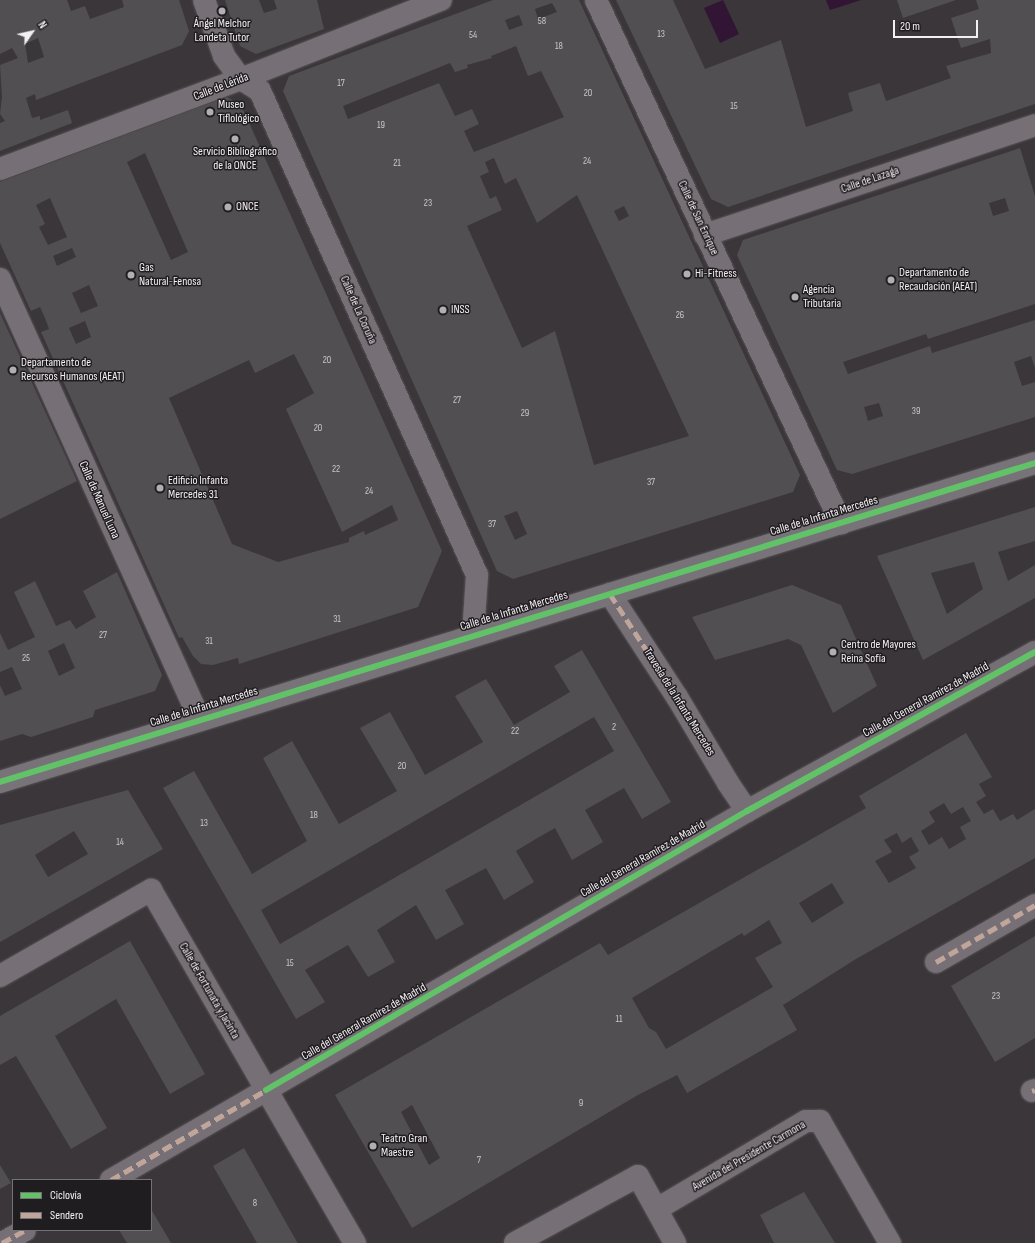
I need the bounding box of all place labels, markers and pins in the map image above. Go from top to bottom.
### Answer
marker: Ángel Melchor Landeta Tutor [217,6,227,16]
place label: Ángel Melchor Landeta Tutor [194,17,250,45]
place label: Museo Tiflológico [218,98,259,126]
marker: Museo Tiflológico [205,107,215,117]
marker: Servicio Bibliográfico de la ONCE [230,134,240,144]
place label: Servicio Bibliográfico de la ONCE [193,145,277,173]
place label: ONCE [236,200,259,214]
marker: ONCE [223,202,233,212]
place label: Gas Natural-Fenosa [139,261,201,289]
place label: Departamento de Recaudación (AEAT) [899,266,977,294]
place label: Hi-Fitness [695,267,737,281]
marker: Hi-Fitness [682,269,692,279]
marker: Gas Natural-Fenosa [126,270,136,280]
marker: Departamento de Recaudación (AEAT) [886,275,896,285]
place label: Agencia Tributaria [803,283,841,311]
marker: Agencia Tributaria [790,292,800,302]
place label: INSS [451,303,470,317]
marker: INSS [438,305,448,315]
place label: Departamento de Recursos Humanos (AEAT) [21,356,124,384]
marker: Departamento de Recursos Humanos (AEAT) [8,365,18,375]
place label: Edificio Infanta Mercedes 31 [168,474,228,502]
marker: Edificio Infanta Mercedes 31 [155,483,165,493]
place label: Centro de Mayores Reina Sofía [841,638,916,666]
marker: Centro de Mayores Reina Sofía [828,647,838,657]
place label: Teatro Gran Maestre [381,1132,427,1160]
marker: Teatro Gran Maestre [368,1141,378,1151]

